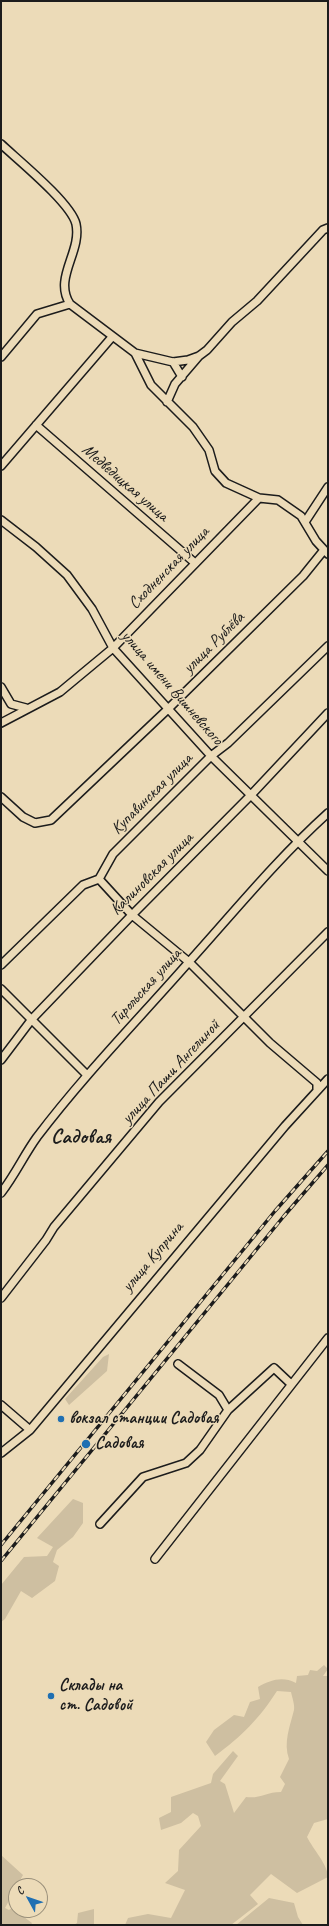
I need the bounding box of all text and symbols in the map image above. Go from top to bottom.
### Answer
street label: Медведицкая улица [77,440,173,526]
street label: Сходненская улица [124,522,214,614]
street label: улица Рублёва [179,608,249,678]
street label: улица имени Вишневского [117,626,227,750]
street label: Купавинская улица [107,749,197,839]
street label: Калиновская улица [106,828,198,920]
street label: Тирольская улица [106,944,186,1030]
street label: улица Паши Ангелиной [117,1016,225,1128]
district label: Садовая [51,1124,111,1150]
street label: улица Куприна [118,1218,188,1296]
place label: вокзал станции Садовая [69,1409,219,1429]
marker: вокзал станции Садовая [56,1414,66,1424]
place label: Садовая [95,1434,143,1454]
marker: Садовая [80,1438,92,1450]
place label: Склады на ст. Садовой [59,1676,132,1716]
marker: Склады на ст. Садовой [46,1691,56,1701]
north arrow [8,1878,48,1918]
text: С [12,1884,27,1897]

